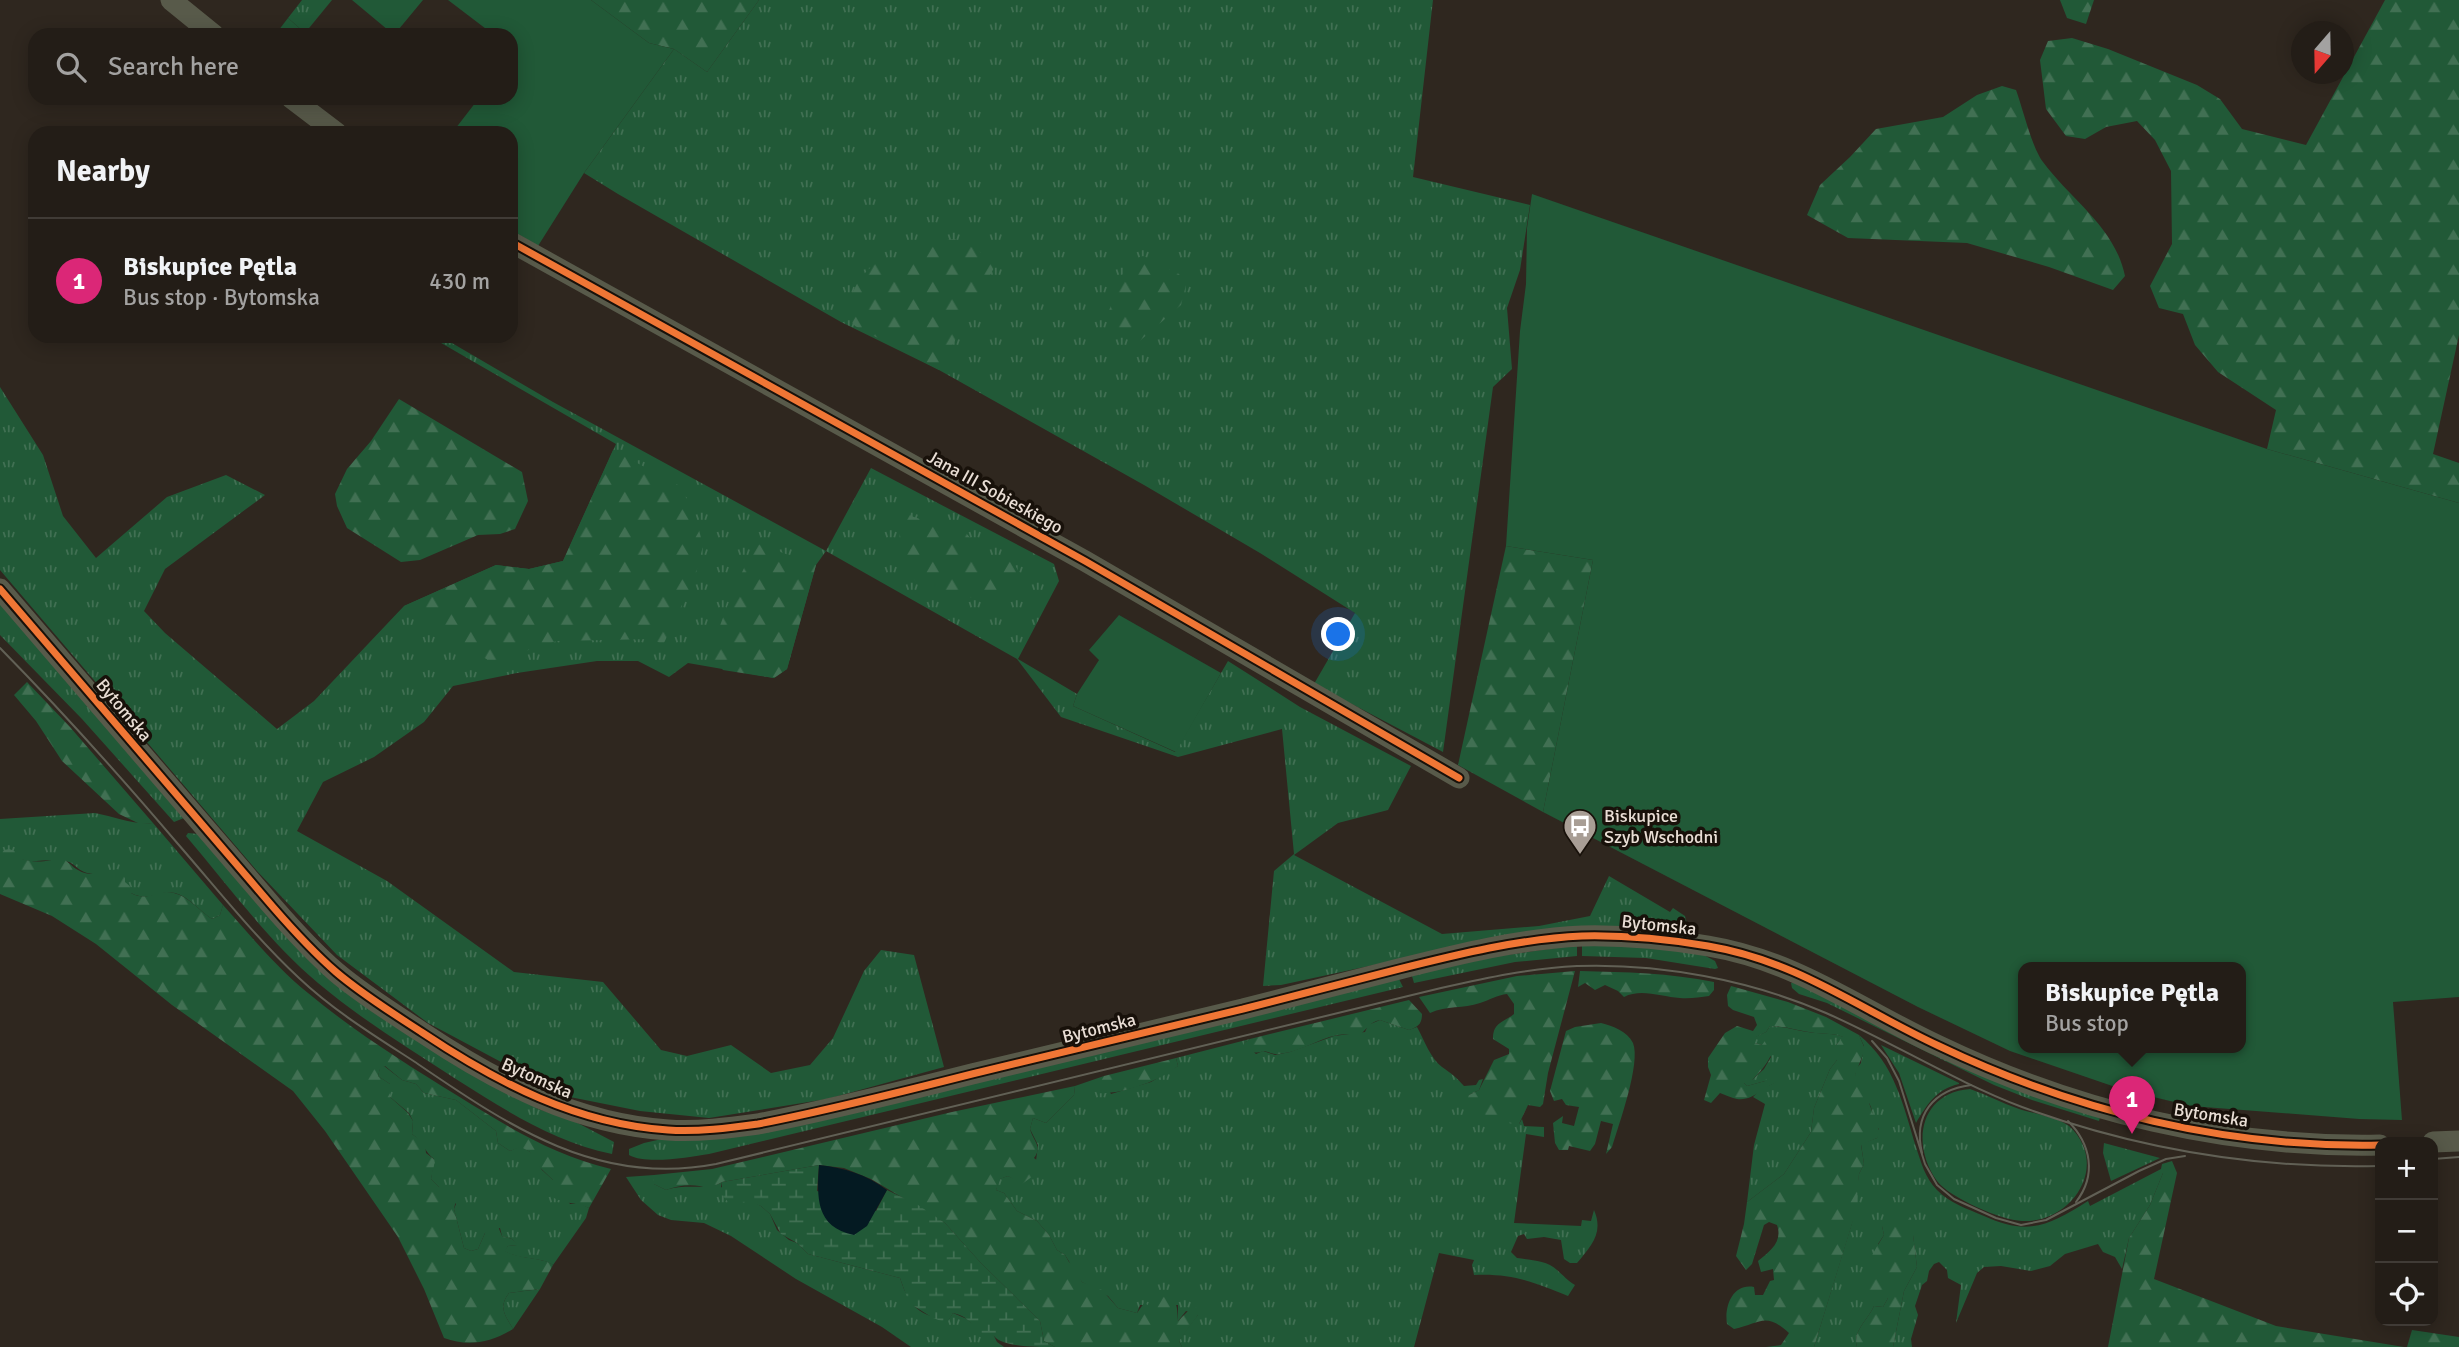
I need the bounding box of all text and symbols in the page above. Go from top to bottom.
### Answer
north arrow [2291,21,2354,84]
search box [28,28,518,105]
icon: search [52,48,90,86]
text: Search here [108,51,239,83]
text: Nearby [56,153,150,190]
text: Biskupice Pętla [123,251,297,283]
text: 1 [73,267,85,296]
text: 430 m [429,267,490,296]
text: Bus stop · Bytomska [123,283,320,312]
street label: Jana III Sobieskiego [923,446,1067,538]
your location [1321,617,1355,651]
street label: Bytomska [91,674,157,746]
place label: Biskupice Szyb Wschodni [1604,805,1718,848]
bus stop icon: Biskupice Szyb Wschodni [1561,807,1599,856]
street label: Bytomska [1620,910,1698,940]
popup [2018,962,2246,1053]
text: Biskupice Pętla [2045,977,2219,1009]
street label: Bytomska [1060,1008,1138,1048]
text: Bus stop [2045,1009,2129,1038]
street label: Bytomska [498,1053,576,1103]
pin: 1 [2109,1076,2155,1134]
street label: Bytomska [2172,1098,2250,1132]
map controls [2375,1137,2438,1326]
button: + [2375,1137,2438,1200]
button: − [2375,1200,2438,1263]
button: locate [2375,1263,2438,1326]

